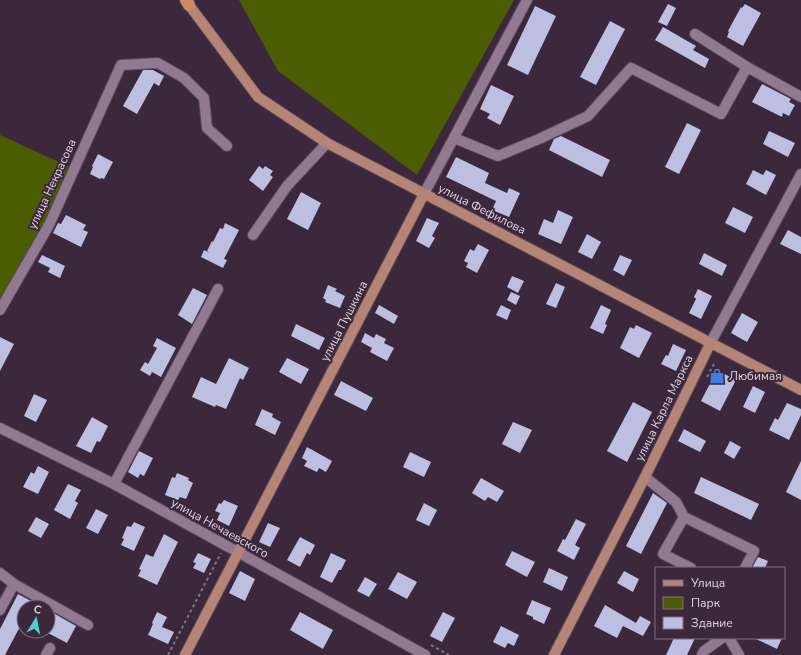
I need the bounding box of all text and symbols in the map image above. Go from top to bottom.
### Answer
street label: улица Некрасова [24,136,80,232]
street label: улица Фефилова [435,180,529,238]
street label: улица Пушкина [317,278,371,364]
street label: улица Карла Маркса [631,352,697,464]
shop icon: Любимая [708,367,726,385]
place label: Любимая [729,368,782,384]
street label: улица Нечаевского [168,495,272,562]
legend [655,567,785,639]
text: Улица [690,575,725,591]
text: Парк [691,595,721,611]
north arrow [16,599,56,639]
text: С [33,602,43,618]
text: Здание [691,615,733,631]

